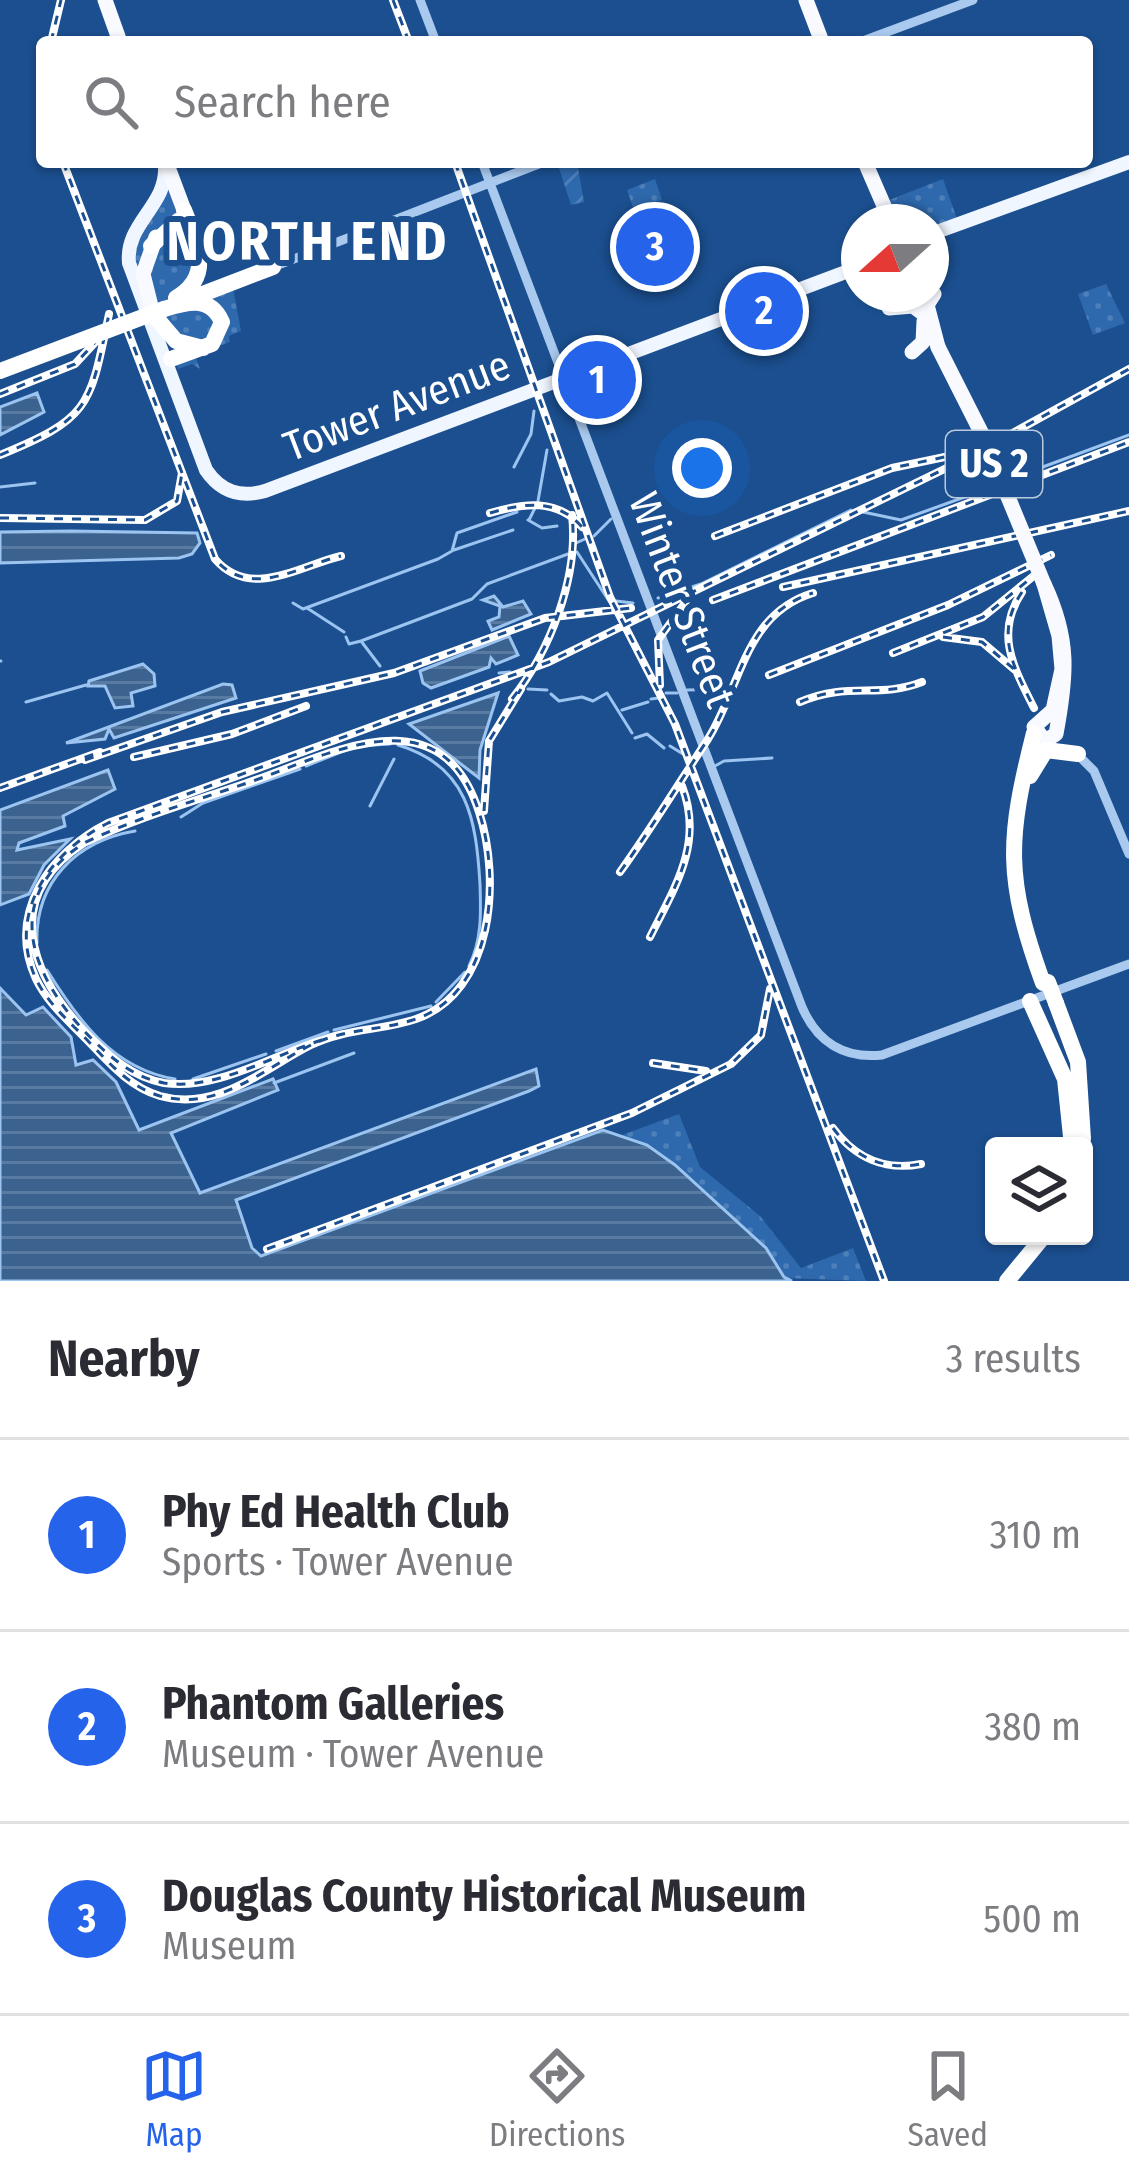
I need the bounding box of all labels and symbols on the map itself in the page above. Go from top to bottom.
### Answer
pin: 3 [616,202,694,292]
north arrow [841,204,949,312]
district label: NORTH END [167,210,449,274]
pin: 2 [725,266,803,356]
pin: 1 [558,335,636,425]
street label: Tower Avenue [277,340,517,472]
road number: US 2 [946,431,1042,497]
your location [672,438,732,498]
street label: Winter Street [618,486,746,715]

